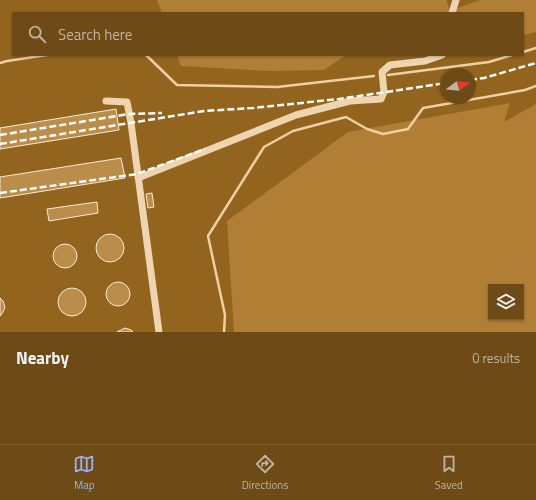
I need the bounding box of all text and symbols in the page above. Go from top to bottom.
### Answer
search box [12,12,524,56]
icon: search [26,23,48,45]
text: Search here [58,23,132,46]
north arrow [440,68,476,104]
map controls [488,284,524,320]
button: layers [488,284,524,320]
text: Nearby [16,345,69,371]
text: 0 results [472,348,520,368]
tab: Map [73,453,95,493]
tab: Directions [242,453,288,493]
tab: Saved [435,453,463,493]

